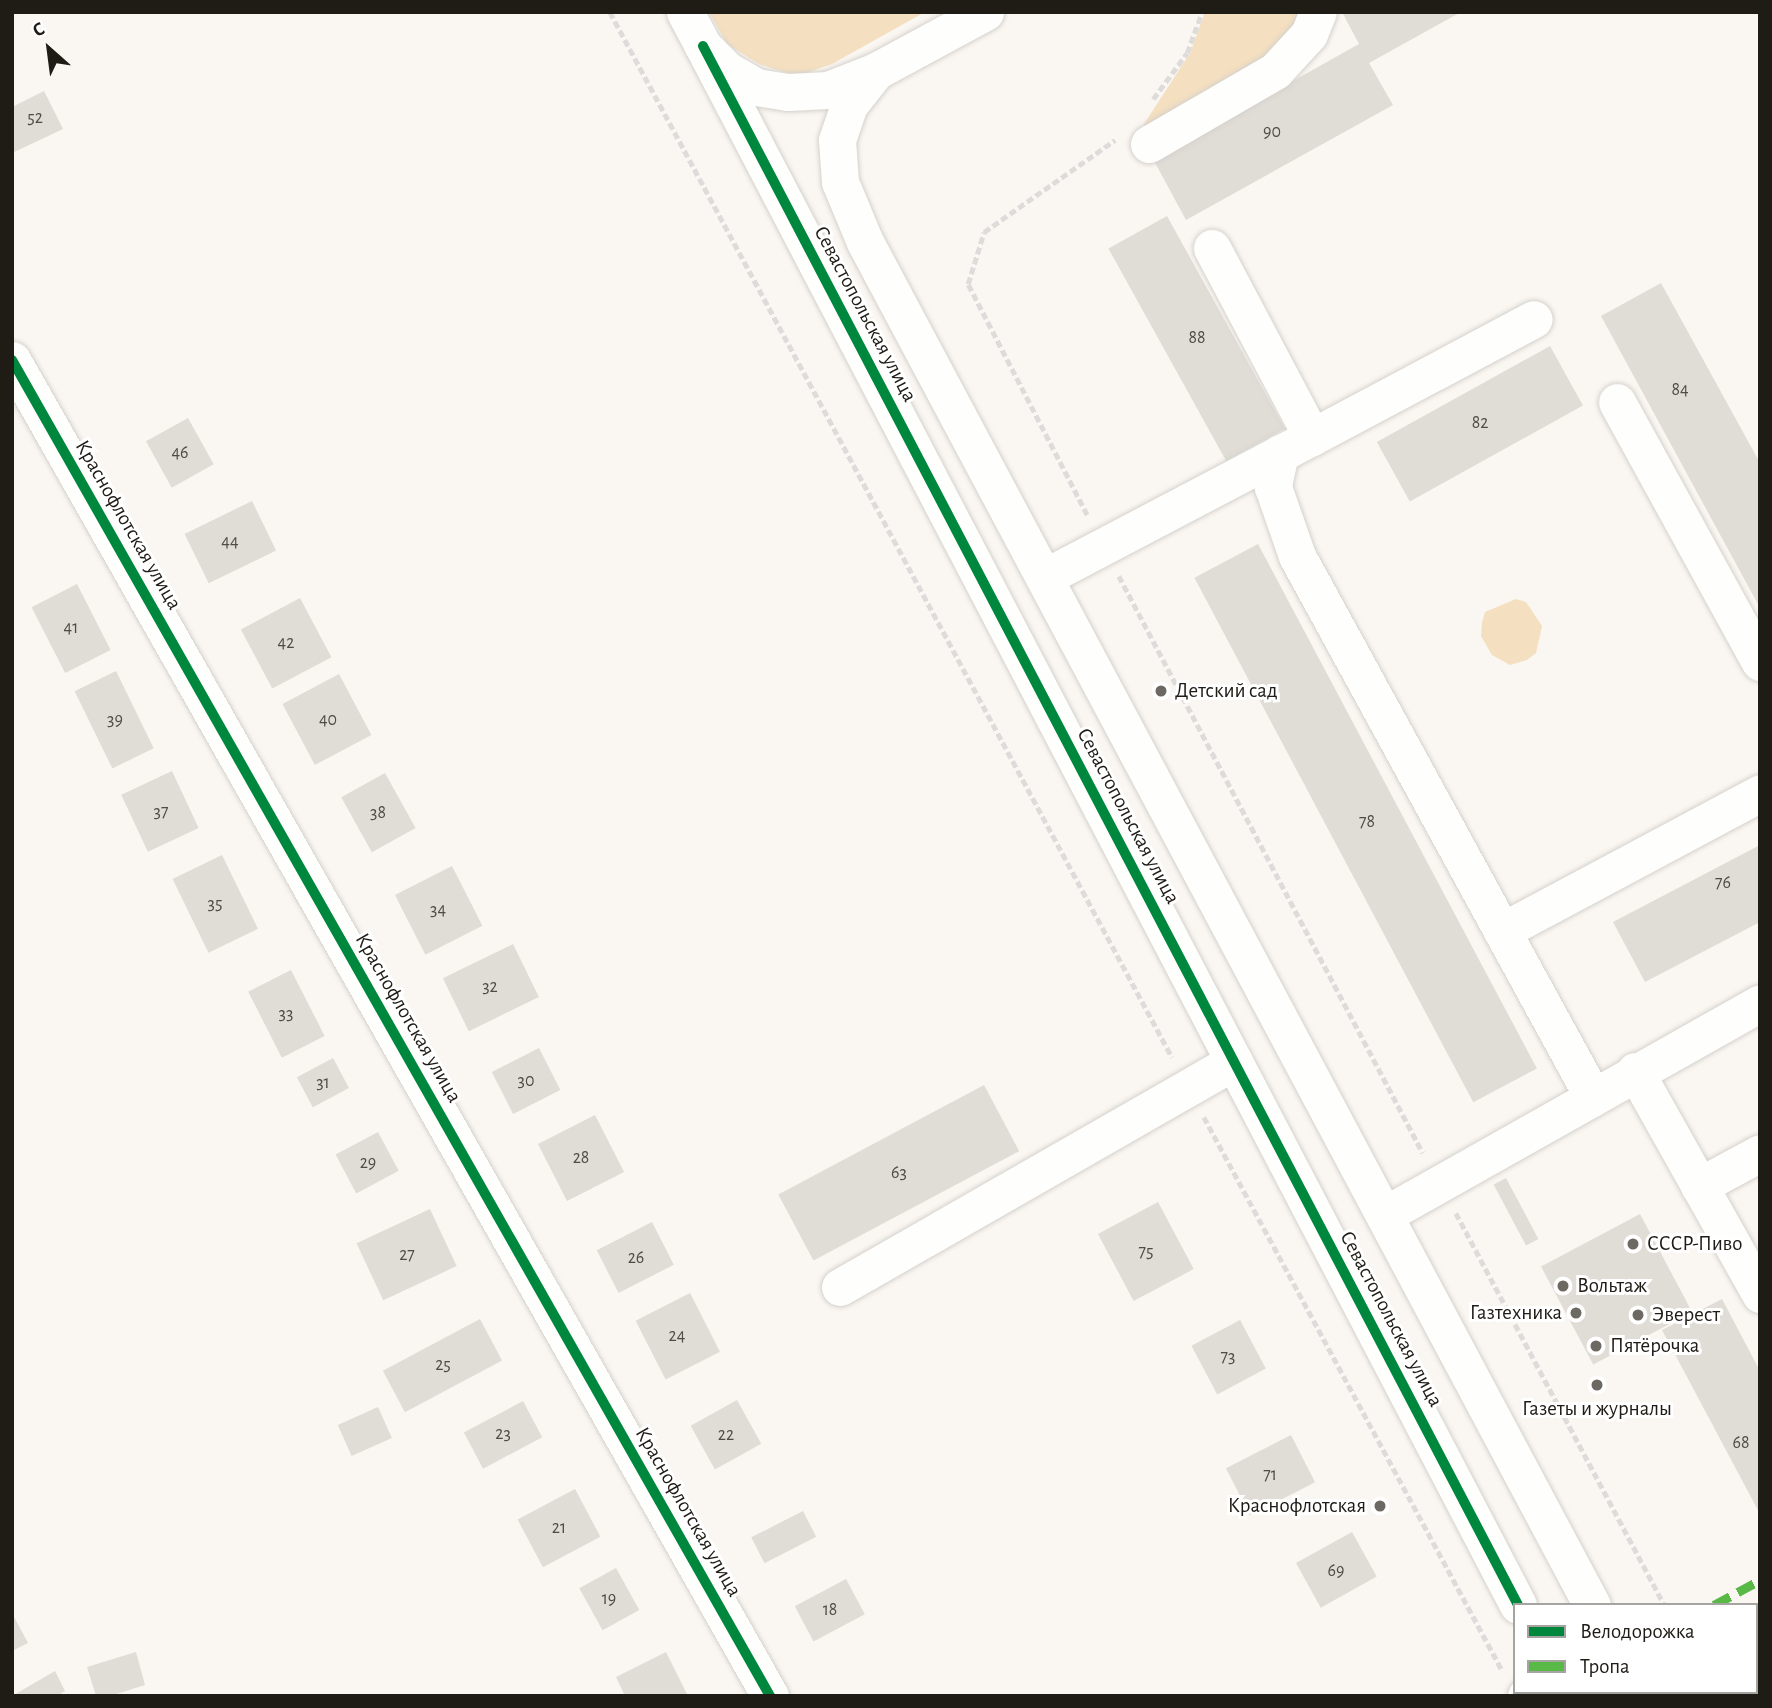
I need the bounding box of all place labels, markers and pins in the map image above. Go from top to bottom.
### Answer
place label: Детский сад [1175,678,1278,704]
marker: Детский сад [1153,683,1169,699]
place label: СССР-Пиво [1647,1231,1742,1257]
marker: СССР-Пиво [1625,1236,1641,1252]
place label: Вольтаж [1577,1273,1647,1299]
marker: Вольтаж [1555,1278,1571,1294]
place label: Газтехника [1470,1300,1562,1326]
place label: Эверест [1652,1302,1720,1328]
marker: Газтехника [1568,1305,1584,1321]
marker: Эверест [1630,1307,1646,1323]
place label: Пятёрочка [1610,1333,1699,1359]
marker: Пятёрочка [1588,1338,1604,1354]
marker: Газеты и журналы [1589,1377,1605,1393]
place label: Газеты и журналы [1522,1396,1672,1422]
place label: Краснофлотская [1228,1493,1366,1519]
marker: Краснофлотская [1372,1498,1388,1514]

